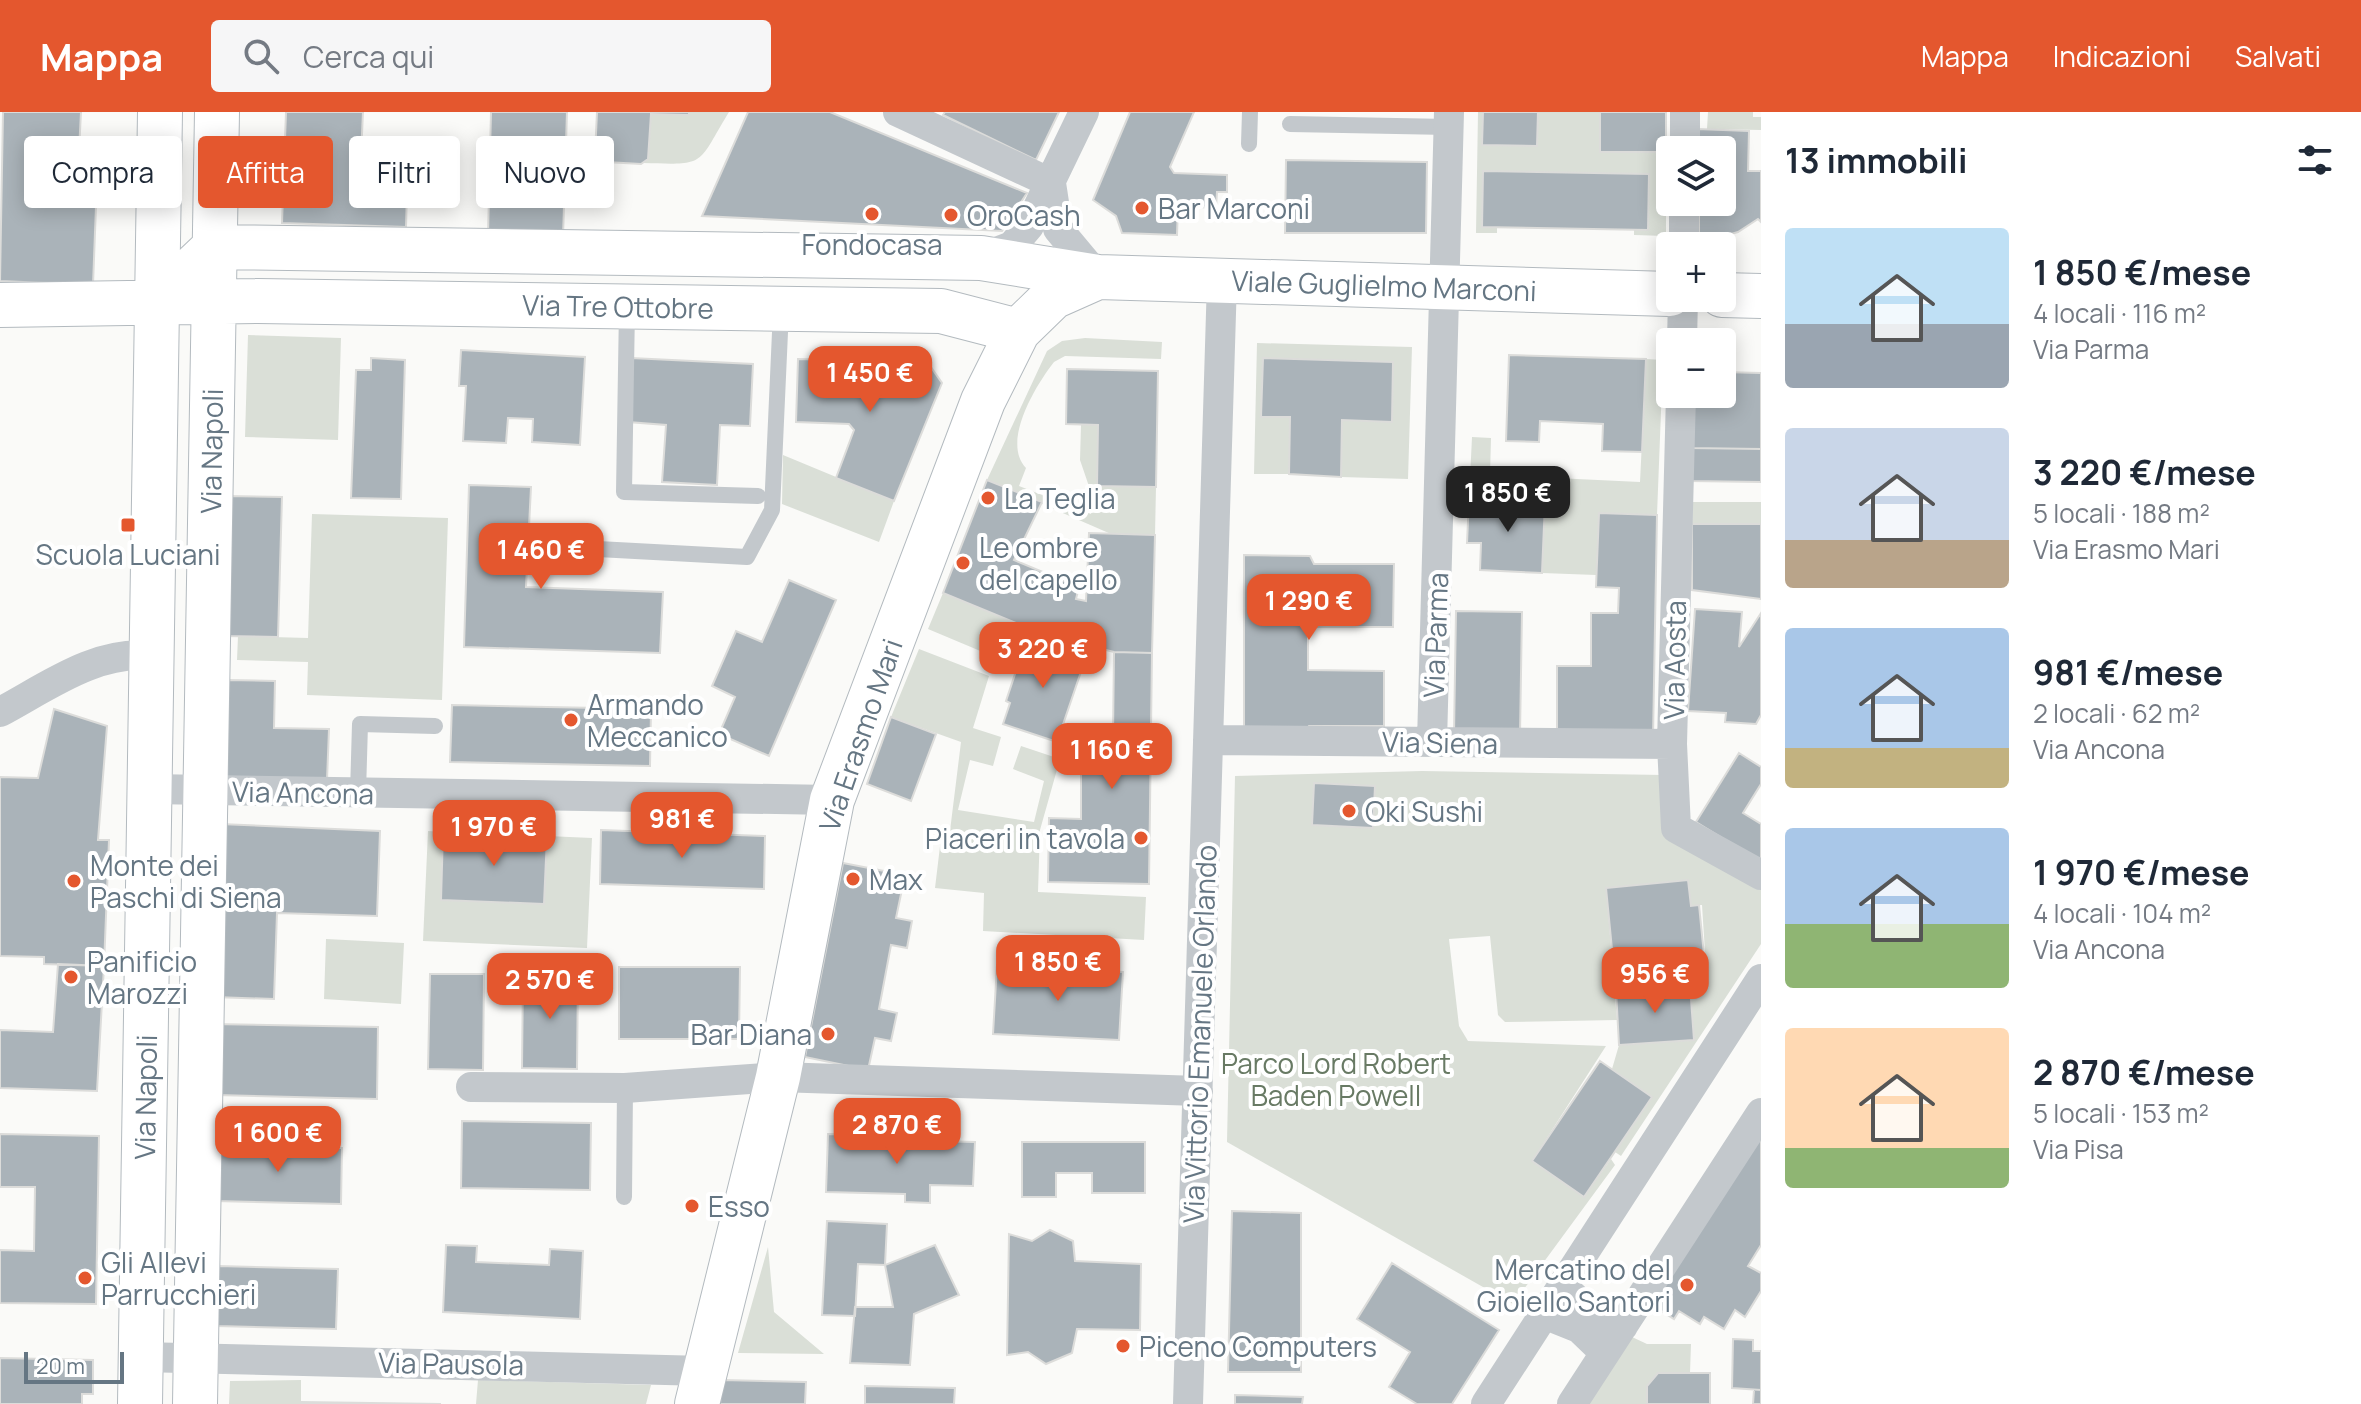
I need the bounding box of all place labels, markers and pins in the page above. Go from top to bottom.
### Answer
place label: Bar Marconi [1158,189,1310,227]
place label: OroCash [967,196,1081,234]
marker: Bar Marconi [1133,199,1151,217]
marker: Fondocasa [863,205,881,223]
marker: OroCash [942,206,960,224]
place label: Fondocasa [801,225,943,263]
pin: 1 450 € [796,346,944,414]
pin: 1 850 € [1434,466,1582,534]
place label: La Teglia [1004,479,1115,517]
marker: La Teglia [979,489,997,507]
marker: Scuola Luciani [119,516,137,534]
pin: 1 460 € [467,523,615,591]
place label: Le ombre del capello [979,528,1118,598]
place label: Scuola Luciani [36,535,220,573]
marker: Le ombre del capello [954,554,972,572]
pin: 1 290 € [1235,574,1383,642]
pin: 3 220 € [969,622,1117,690]
place label: Armando Meccanico [587,685,728,755]
marker: Armando Meccanico [562,711,580,729]
pin: 1 160 € [1038,723,1186,791]
pin: 981 € [626,792,738,860]
place label: Oki Sushi [1365,792,1483,830]
pin: 1 970 € [420,800,568,868]
marker: Oki Sushi [1340,802,1358,820]
place label: Piaceri in tavola [925,819,1125,857]
marker: Piaceri in tavola [1132,829,1150,847]
place label: Monte dei Paschi di Siena [90,846,281,916]
place label: Max [869,860,923,898]
marker: Max [844,870,862,888]
marker: Monte dei Paschi di Siena [65,872,83,890]
pin: 1 850 € [984,935,1132,1003]
place label: Panificio Marozzi [87,942,197,1012]
pin: 956 € [1599,947,1711,1015]
pin: 2 570 € [476,953,624,1021]
marker: Panificio Marozzi [62,968,80,986]
place label: Bar Diana [691,1015,812,1053]
marker: Bar Diana [819,1025,837,1043]
pin: 2 870 € [823,1098,971,1166]
pin: 1 600 € [204,1106,352,1174]
place label: Esso [708,1187,770,1225]
marker: Esso [683,1197,701,1215]
place label: Gli Allevi Parrucchieri [101,1243,256,1313]
place label: Mercatino del Gioiello Santori [1477,1250,1671,1320]
marker: Gli Allevi Parrucchieri [76,1269,94,1287]
marker: Mercatino del Gioiello Santori [1678,1276,1696,1294]
place label: Piceno Computers [1139,1327,1377,1365]
marker: Piceno Computers [1114,1337,1132,1355]

